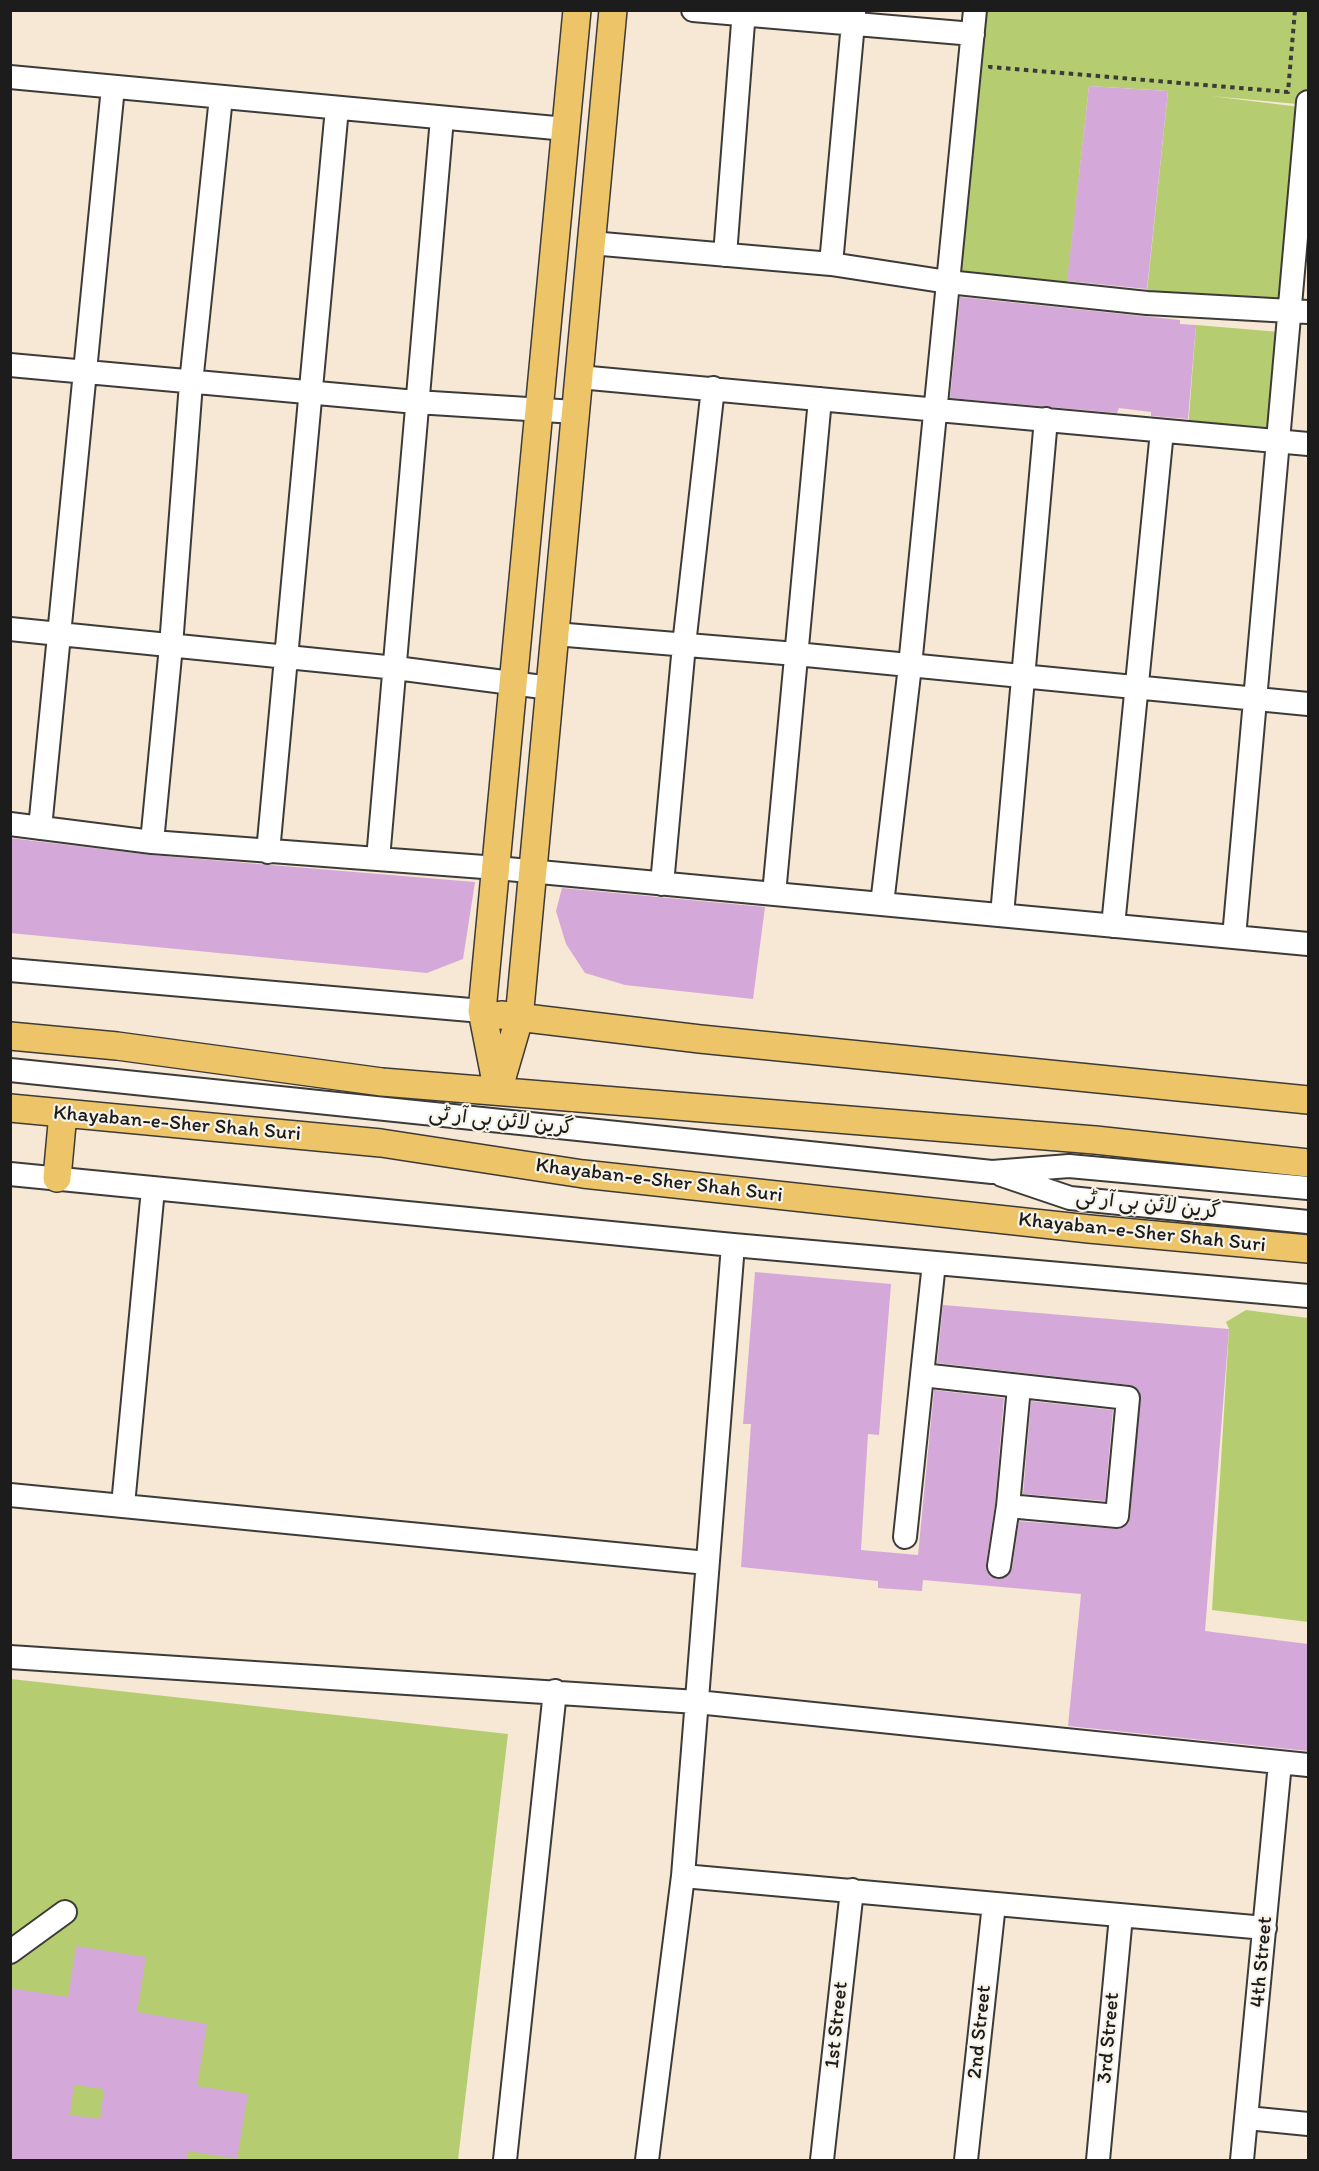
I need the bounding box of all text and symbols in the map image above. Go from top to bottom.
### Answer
street label: Khayaban-e-Sher Shah Suri [52,1101,302,1147]
street label: گرین لائن بی آر ٹی [427,1101,575,1141]
street label: Khayaban-e-Sher Shah Suri [534,1153,784,1209]
street label: گرین لائن بی آر ٹی [1074,1185,1222,1225]
street label: Khayaban-e-Sher Shah Suri [1017,1207,1267,1259]
street label: 4th Street [1245,1915,1279,2009]
street label: 1st Street [820,1980,854,2070]
street label: 2nd Street [963,1984,997,2080]
street label: 3rd Street [1092,1991,1126,2085]

